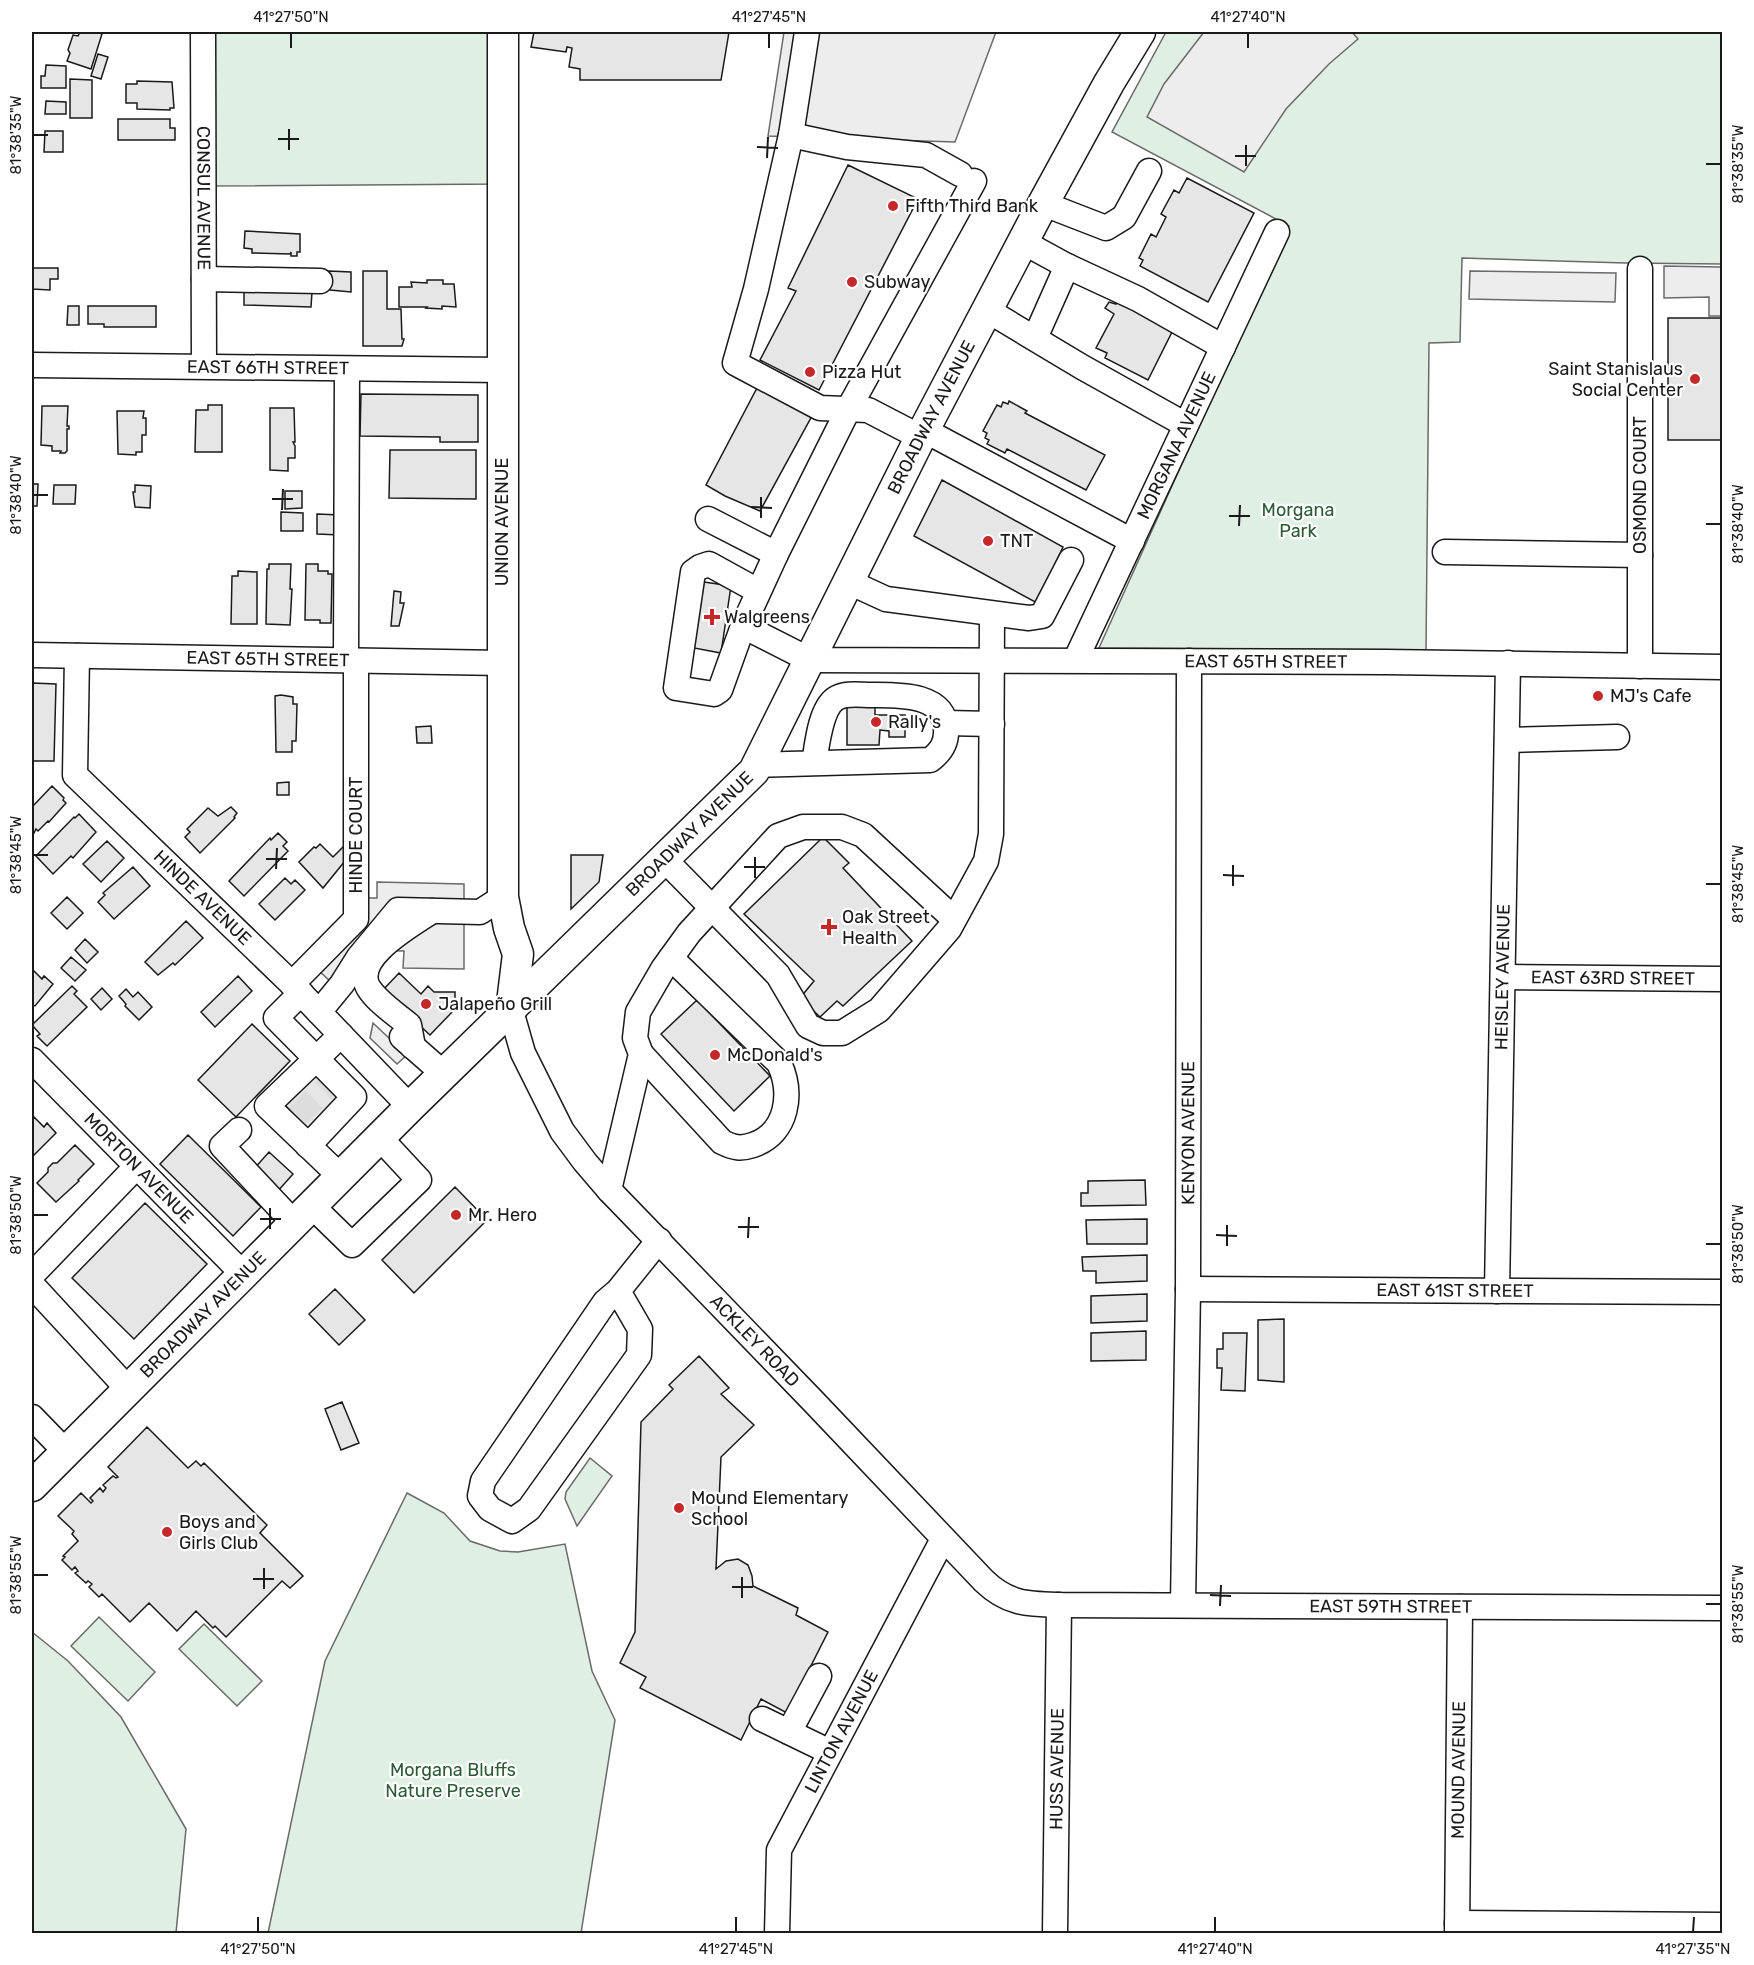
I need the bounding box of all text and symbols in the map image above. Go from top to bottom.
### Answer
text: 41°27'50"N [253,8,329,26]
text: 41°27'45"N [732,8,806,26]
text: 41°27'40"N [1210,8,1286,26]
text: 81°38'35"W [7,95,25,175]
text: 81°38'35"W [1729,124,1747,204]
street label: CONSUL AVENUE [192,126,215,270]
place label: Fifth Third Bank [905,195,1039,217]
marker: Fifth Third Bank [886,199,900,213]
place label: Subway [864,271,930,293]
marker: Subway [845,275,859,289]
street label: BROADWAY AVENUE [883,337,980,498]
street label: EAST 66TH STREET [187,356,349,379]
place label: Saint Stanislaus Social Center [1548,358,1683,401]
place label: Pizza Hut [822,361,901,383]
marker: Pizza Hut [803,365,817,379]
street label: MORGANA AVENUE [1132,368,1221,523]
marker: Saint Stanislaus Social Center [1688,372,1702,386]
street label: OSMOND COURT [1629,416,1651,554]
text: 81°38'40"W [7,455,25,535]
street label: UNION AVENUE [491,458,513,586]
text: 81°38'40"W [1729,484,1747,564]
park label: Morgana Park [1262,499,1334,542]
place label: TNT [1000,530,1033,552]
marker: TNT [981,534,995,548]
place label: Walgreens [724,606,810,628]
marker: Walgreens [705,610,719,624]
street label: EAST 65TH STREET [186,647,350,671]
street label: EAST 65TH STREET [1184,650,1347,673]
place label: MJ's Cafe [1610,685,1692,707]
marker: MJ's Cafe [1591,689,1605,703]
place label: Rally's [888,711,941,733]
marker: Rally's [869,715,883,729]
street label: BROADWAY AVENUE [621,767,758,901]
street label: HINDE COURT [345,777,367,893]
text: 81°38'45"W [7,816,25,894]
text: 81°38'45"W [1729,845,1747,923]
street label: HINDE AVENUE [149,846,256,950]
street label: HEISLEY AVENUE [1490,904,1515,1050]
place label: Oak Street Health [842,906,930,949]
marker: Oak Street Health [820,918,838,936]
street label: EAST 63RD STREET [1531,966,1695,990]
place label: Jalapeño Grill [438,993,552,1015]
marker: Jalapeño Grill [419,997,433,1011]
place label: McDonald's [727,1044,823,1066]
marker: McDonald's [708,1048,722,1062]
street label: KENYON AVENUE [1177,1061,1199,1205]
street label: MORTON AVENUE [79,1108,198,1228]
text: 81°38'50"W [7,1175,25,1255]
place label: Mr. Hero [468,1204,537,1226]
text: 81°38'50"W [1729,1204,1747,1284]
marker: Mr. Hero [449,1208,463,1222]
street label: BROADWAY AVENUE [135,1247,271,1383]
street label: EAST 61ST STREET [1376,1279,1534,1302]
street label: ACKLEY ROAD [705,1290,804,1391]
place label: Mound Elementary School [691,1487,849,1530]
marker: Mound Elementary School [672,1501,686,1515]
place label: Boys and Girls Club [179,1511,258,1554]
marker: Boys and Girls Club [160,1525,174,1539]
text: 81°38'55"W [7,1535,25,1615]
text: 81°38'55"W [1729,1564,1747,1644]
street label: EAST 59TH STREET [1309,1595,1472,1618]
street label: LINTON AVENUE [800,1666,883,1797]
street label: MOUND AVENUE [1447,1701,1470,1839]
street label: HUSS AVENUE [1045,1708,1069,1830]
park label: Morgana Bluffs Nature Preserve [385,1759,521,1802]
text: 41°27'50"N [220,1940,296,1958]
text: 41°27'45"N [699,1940,773,1958]
text: 41°27'40"N [1177,1940,1253,1958]
text: 41°27'35"N [1656,1940,1731,1958]

